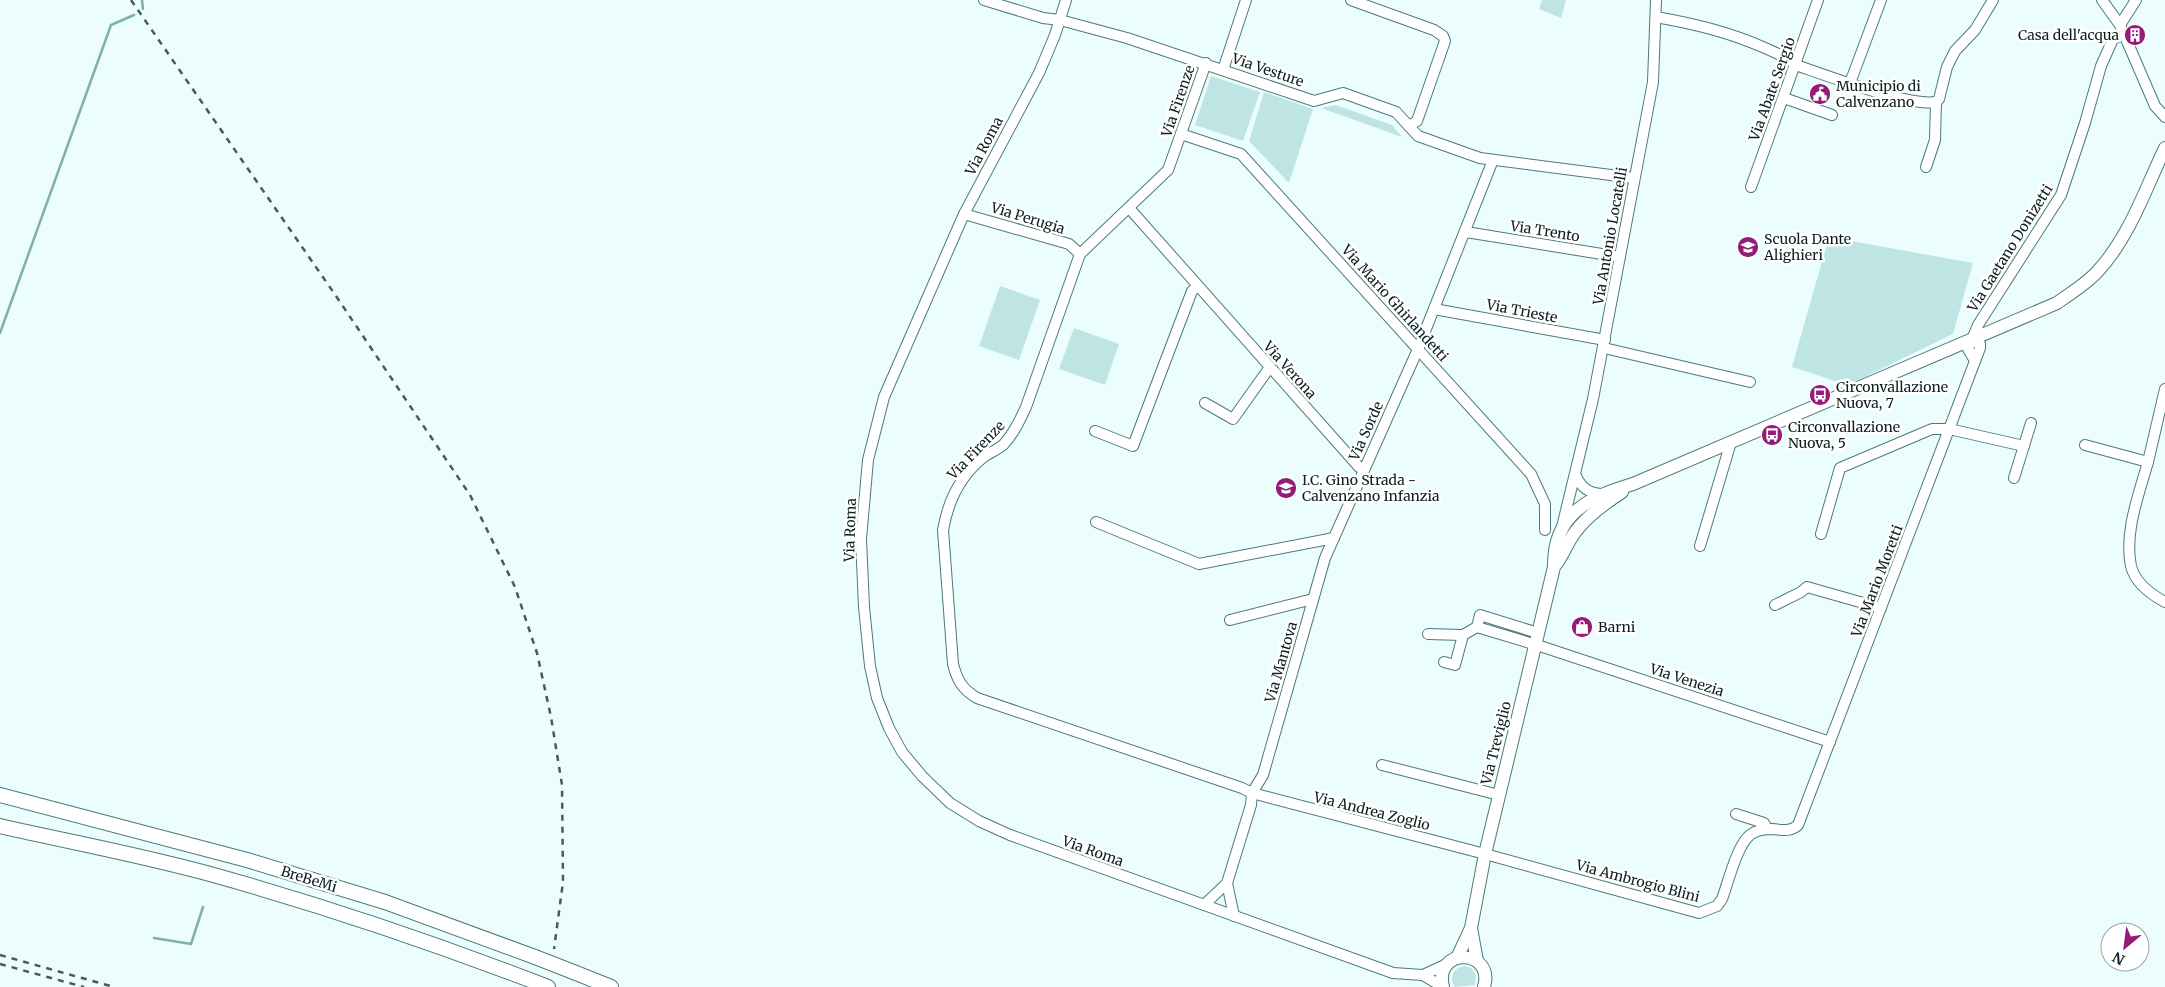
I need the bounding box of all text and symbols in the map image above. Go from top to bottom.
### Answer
building icon: Casa dell'acqua [2123,23,2147,47]
place label: Casa dell'acqua [2018,26,2119,44]
street label: Via Abate Sergio [1745,35,1799,144]
street label: Via Vesture [1229,49,1306,91]
street label: Via Firenze [1157,63,1199,140]
place label: Municipio di Calvenzano [1836,77,1921,111]
public building icon: Municipio di Calvenzano [1808,82,1832,106]
street label: Via Roma [961,113,1007,179]
street label: Via Antonio Locatelli [1589,165,1631,307]
street label: Via Gaetano Donizetti [1963,181,2057,316]
street label: Via Perugia [988,198,1068,238]
street label: Via Trento [1508,216,1581,245]
place label: Scuola Dante Alighieri [1763,230,1851,264]
school or university icon: Scuola Dante Alighieri [1736,235,1760,259]
street label: Via Mario Ghirlandetti [1337,240,1452,365]
street label: Via Trieste [1484,295,1559,327]
street label: Via Verona [1259,337,1321,403]
place label: Circonvallazione Nuova, 7 [1836,378,1948,412]
bus stop icon: Circonvallazione Nuova, 7 [1808,383,1832,407]
street label: Via Sorde [1345,399,1387,464]
street label: Via Firenze [943,417,1008,484]
place label: Circonvallazione Nuova, 5 [1788,418,1900,452]
bus stop icon: Circonvallazione Nuova, 5 [1760,423,1784,447]
place label: I.C. Gino Strada - Calvenzano Infanzia [1302,471,1440,505]
school or university icon: I.C. Gino Strada - Calvenzano Infanzia [1274,476,1298,500]
street label: Via Roma [840,497,860,563]
street label: Via Mario Moretti [1847,522,1907,641]
shop icon: Barni [1570,615,1594,639]
place label: Barni [1598,618,1636,636]
street label: Via Mantova [1261,619,1301,706]
street label: Via Venezia [1647,659,1727,701]
street label: Via Treviglio [1477,699,1515,788]
street label: Via Andrea Zoglio [1311,788,1432,834]
street label: Via Roma [1059,831,1126,871]
street label: Via Ambrogio Blini [1573,856,1702,906]
street label: BreBeMi [279,862,340,896]
north arrow [2100,922,2150,972]
text: N [2109,948,2128,969]

